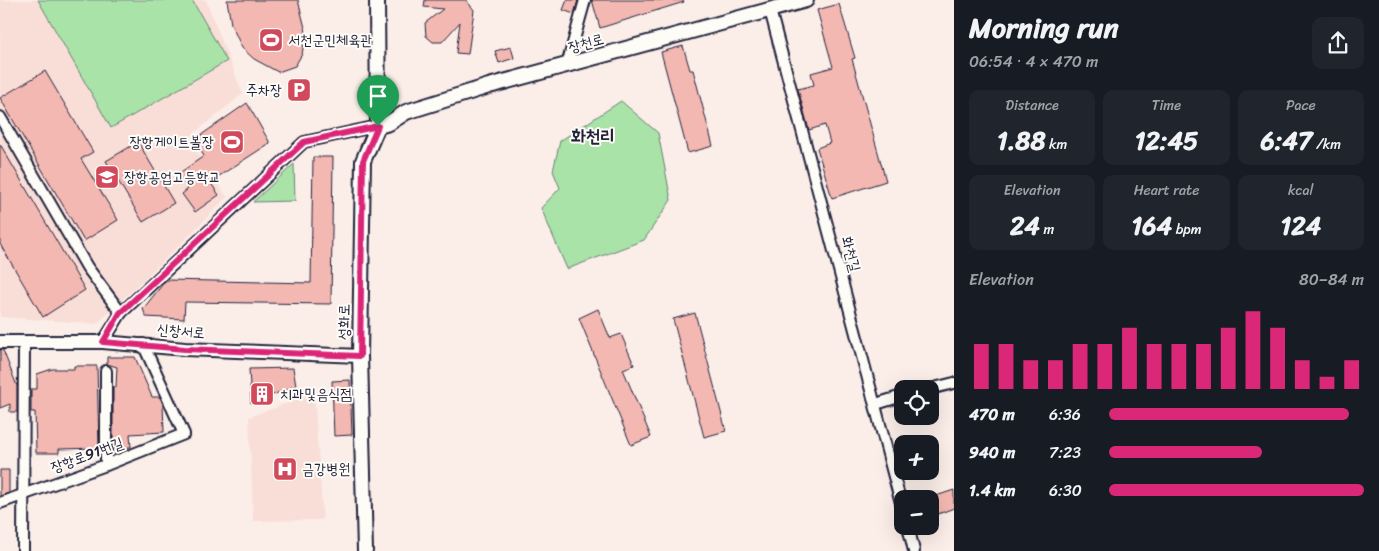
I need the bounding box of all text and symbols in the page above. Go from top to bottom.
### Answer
text: Morning run [969,3,1119,52]
button: share [1312,17,1364,69]
street label: 장천로 [565,26,607,60]
sports icon: 서천군민체육관 [258,27,284,53]
place label: 서천군민체육관 [288,27,373,53]
text: 06:54 · 4 × 470 m [969,47,1098,76]
pin [357,75,399,126]
place label: 주차장 [246,77,282,103]
parking icon: 주차장 [286,77,312,103]
icon: arrive [364,82,392,110]
text: Distance [1006,93,1059,118]
text: Time [1152,93,1181,118]
text: Pace [1286,93,1316,118]
text: 1.88 [997,118,1045,163]
text: 12:45 [1135,118,1198,163]
text: 6:47 [1261,118,1312,163]
district label: 화천리 [571,120,615,152]
place label: 장항게이트볼장 [130,129,214,155]
sports icon: 장항게이트볼장 [219,129,245,155]
text: km [1045,132,1067,157]
text: /km [1312,132,1341,157]
school or university icon: 장항공업고등학교 [94,164,120,190]
place label: 장항공업고등학교 [124,164,221,190]
text: Elevation [1004,178,1061,203]
text: Heart rate [1134,178,1199,203]
text: kcal [1288,178,1314,203]
text: 24 [1010,203,1040,248]
text: 164 [1131,203,1172,248]
text: 124 [1280,203,1321,248]
text: m [1040,217,1054,242]
text: bpm [1172,217,1202,242]
street label: 화천길 [834,233,868,275]
text: Elevation [969,265,1034,294]
text: 80–84 m [1299,265,1364,294]
street label: 성화로 [331,304,357,340]
street label: 신창서로 [156,316,206,346]
map controls [894,380,939,535]
button: locate [894,380,939,425]
building icon: 치과및음식점 [249,381,275,407]
place label: 치과및음식점 [280,381,352,407]
text: 470 m [969,400,1015,429]
text: 6:36 [1049,400,1081,429]
street label: 장항로91번길 [47,430,127,480]
button: + [894,435,939,480]
text: 940 m [969,438,1015,467]
text: 7:23 [1049,438,1081,467]
hospital icon: 금강병원 [272,456,298,482]
place label: 금강병원 [302,456,350,482]
text: 1.4 km [969,476,1016,505]
text: 6:30 [1049,476,1082,505]
button: − [894,490,939,535]

